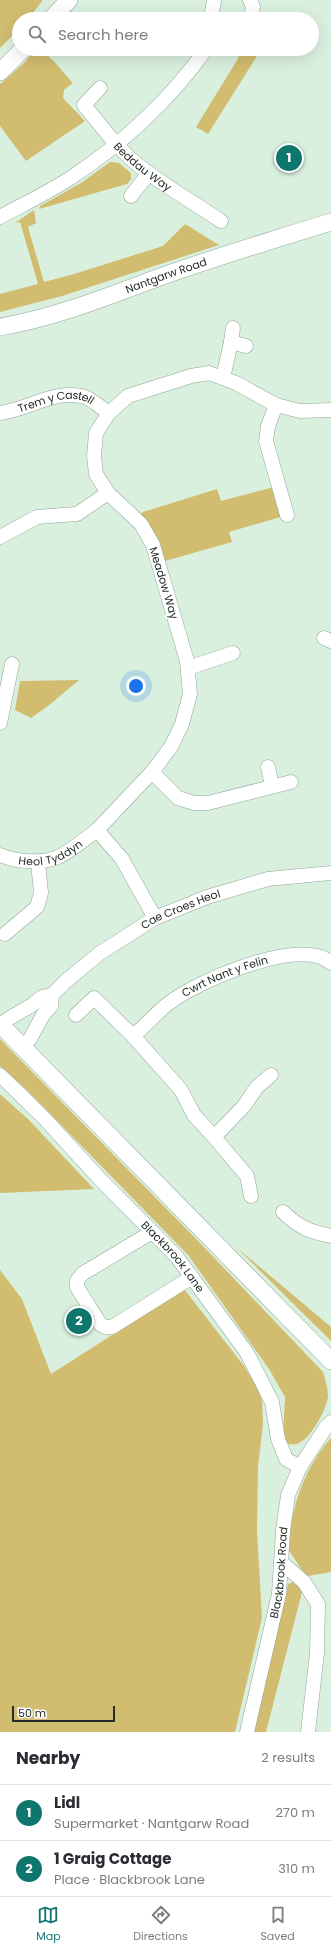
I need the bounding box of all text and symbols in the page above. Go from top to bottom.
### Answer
search box [12,12,319,56]
icon: search [26,23,48,45]
text: Search here [58,24,148,45]
street label: Beddau Way [110,139,175,195]
pin: 1 [276,143,302,173]
street label: Nantgarw Road [123,254,209,297]
street label: Trem y Castell [16,387,98,416]
street label: Meadow Way [145,545,183,622]
your location [126,676,146,696]
street label: Heol Tyddyn [18,836,86,869]
street label: Cae Croes Heol [138,886,222,933]
street label: Cwrt Nant y Felin [179,952,270,1001]
street label: Blackbrook Lane [138,1217,208,1296]
pin: 2 [66,1306,92,1336]
street label: Blackbrook Road [266,1526,292,1620]
scale bar [12,1704,115,1723]
text: 50 m [18,1705,46,1721]
text: Nearby [16,1746,80,1770]
text: 2 results [261,1748,315,1767]
text: Lidl [54,1792,80,1813]
text: 1 [27,1803,31,1822]
text: 270 m [275,1803,315,1822]
text: Supermarket · Nantgarw Road [54,1814,249,1833]
text: 1 Graig Cottage [54,1848,171,1869]
text: 2 [25,1859,33,1878]
text: 310 m [278,1859,315,1878]
text: Place · Blackbrook Lane [54,1870,205,1889]
tab: Map [36,1904,61,1945]
tab: Directions [133,1904,188,1945]
tab: Saved [260,1904,295,1945]

